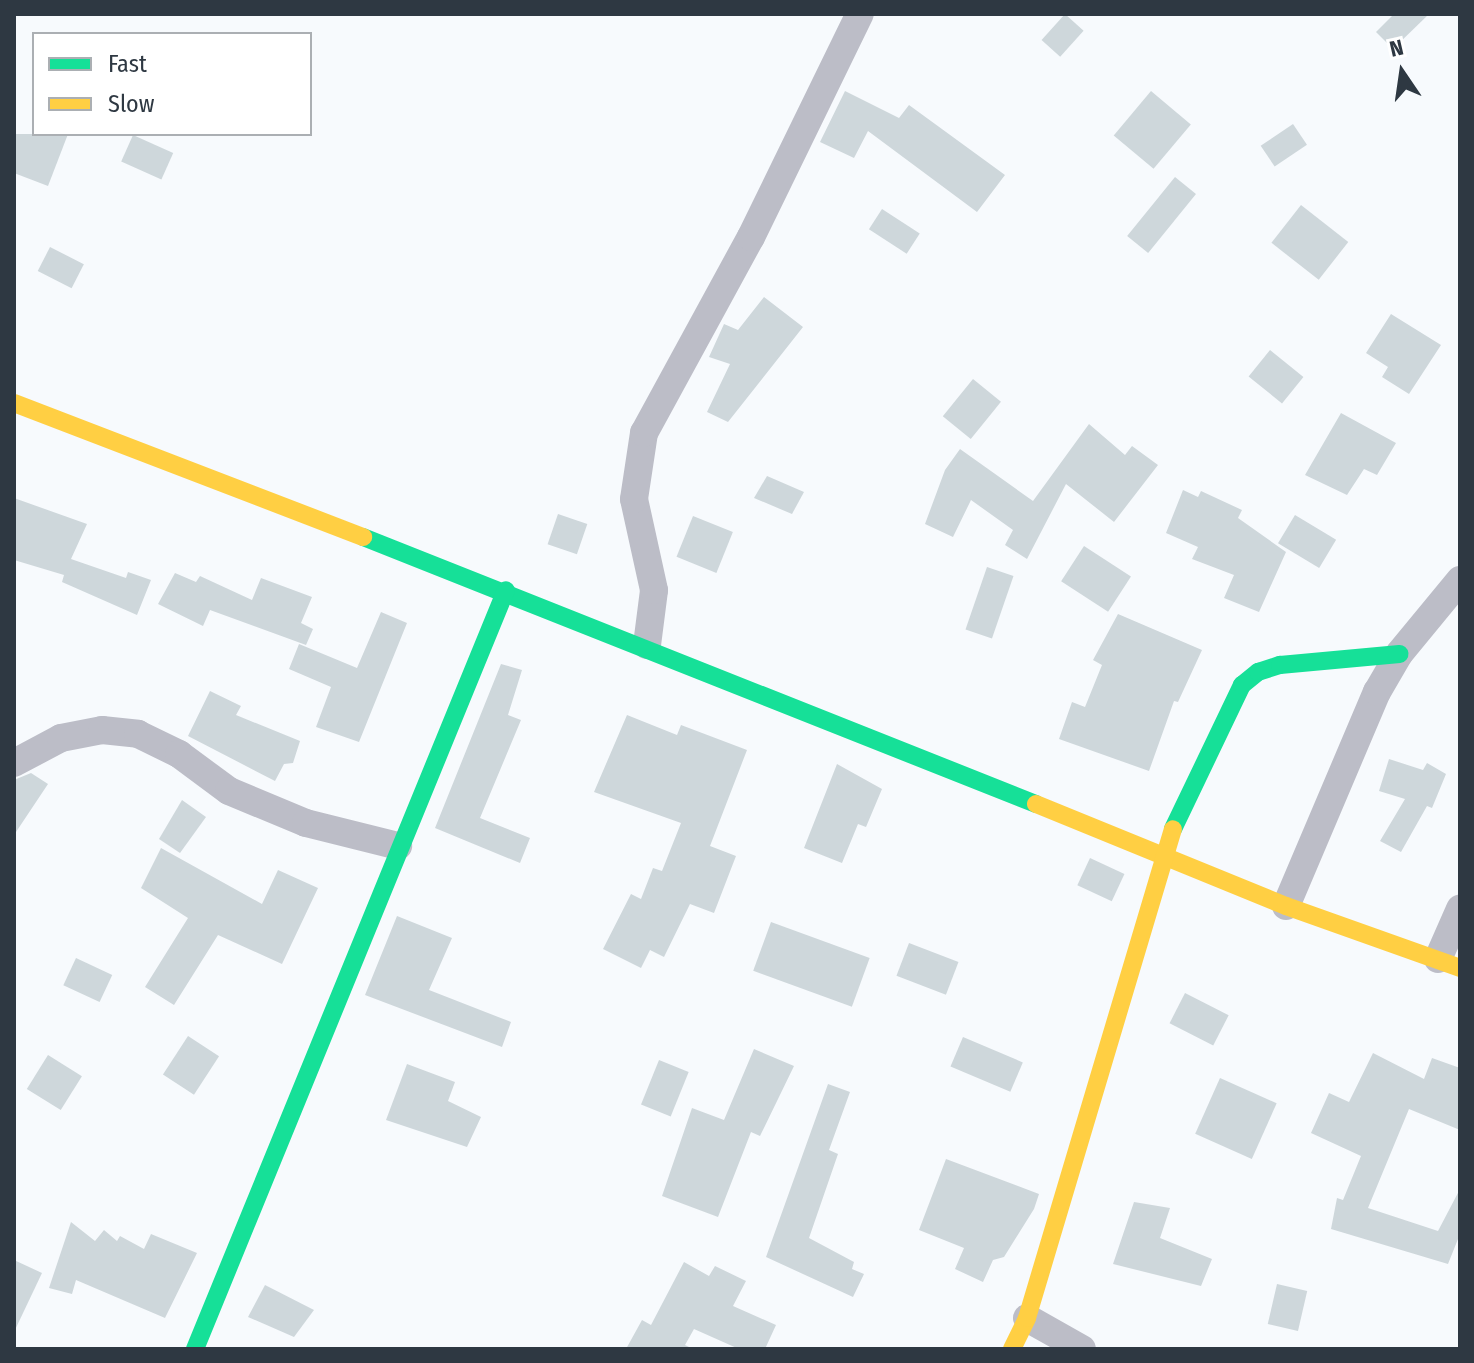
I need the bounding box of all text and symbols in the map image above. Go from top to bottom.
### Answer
legend [32,32,312,136]
north arrow [1362,32,1442,112]
text: N [1387,33,1406,63]
text: Fast [108,50,147,78]
text: Slow [108,90,154,118]

